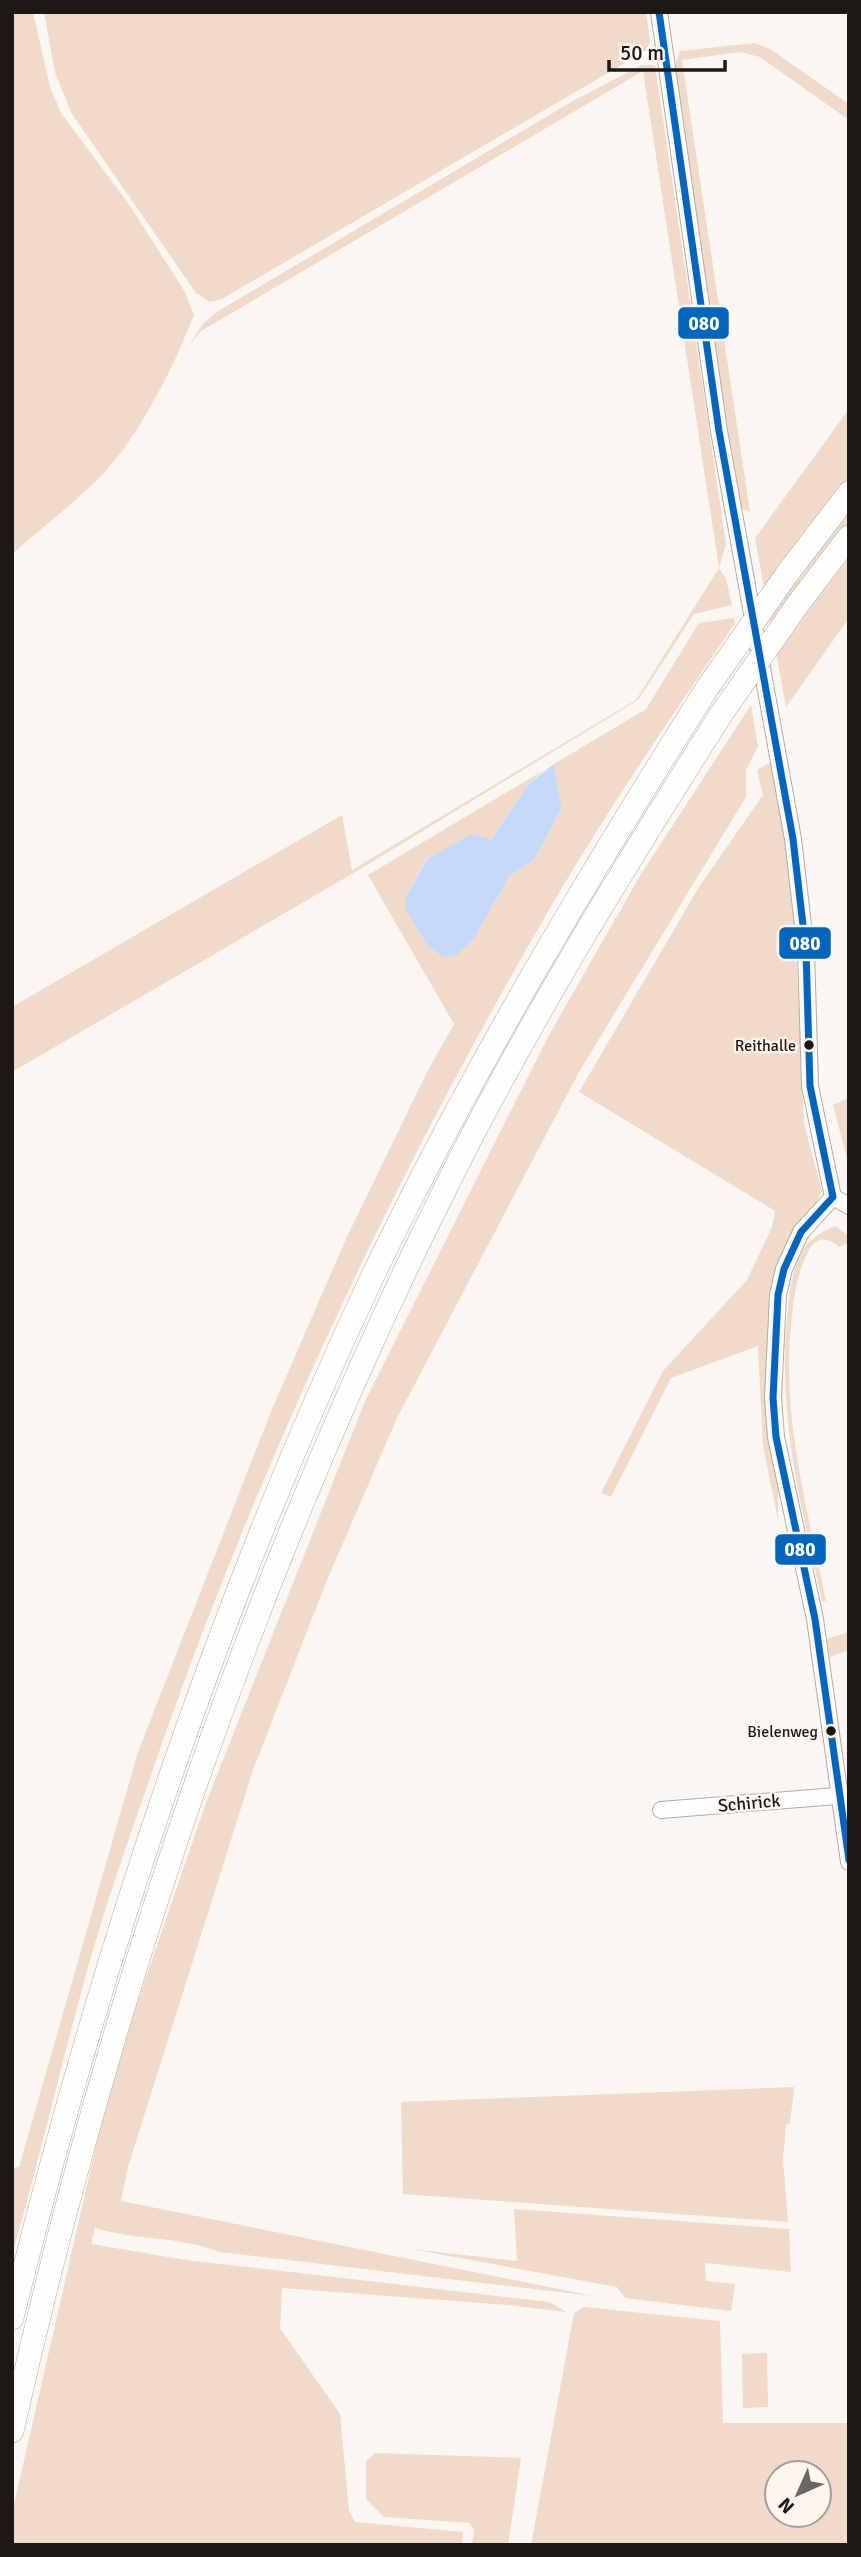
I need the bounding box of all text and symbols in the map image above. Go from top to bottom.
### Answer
scale bar [609,28,724,72]
text: 50 m [620,40,664,66]
line badge: 080 [677,306,730,340]
text: 080 [689,312,719,336]
line badge: 080 [778,926,832,960]
text: 080 [790,932,820,956]
place label: Reithalle [735,1036,796,1056]
marker: Reithalle [802,1038,816,1052]
line badge: 080 [774,1533,827,1566]
text: 080 [785,1538,815,1562]
place label: Bielenweg [747,1722,818,1742]
marker: Bielenweg [824,1724,838,1738]
street label: Schirick [717,1789,781,1817]
north arrow [763,2459,833,2529]
text: N [774,2492,800,2518]

